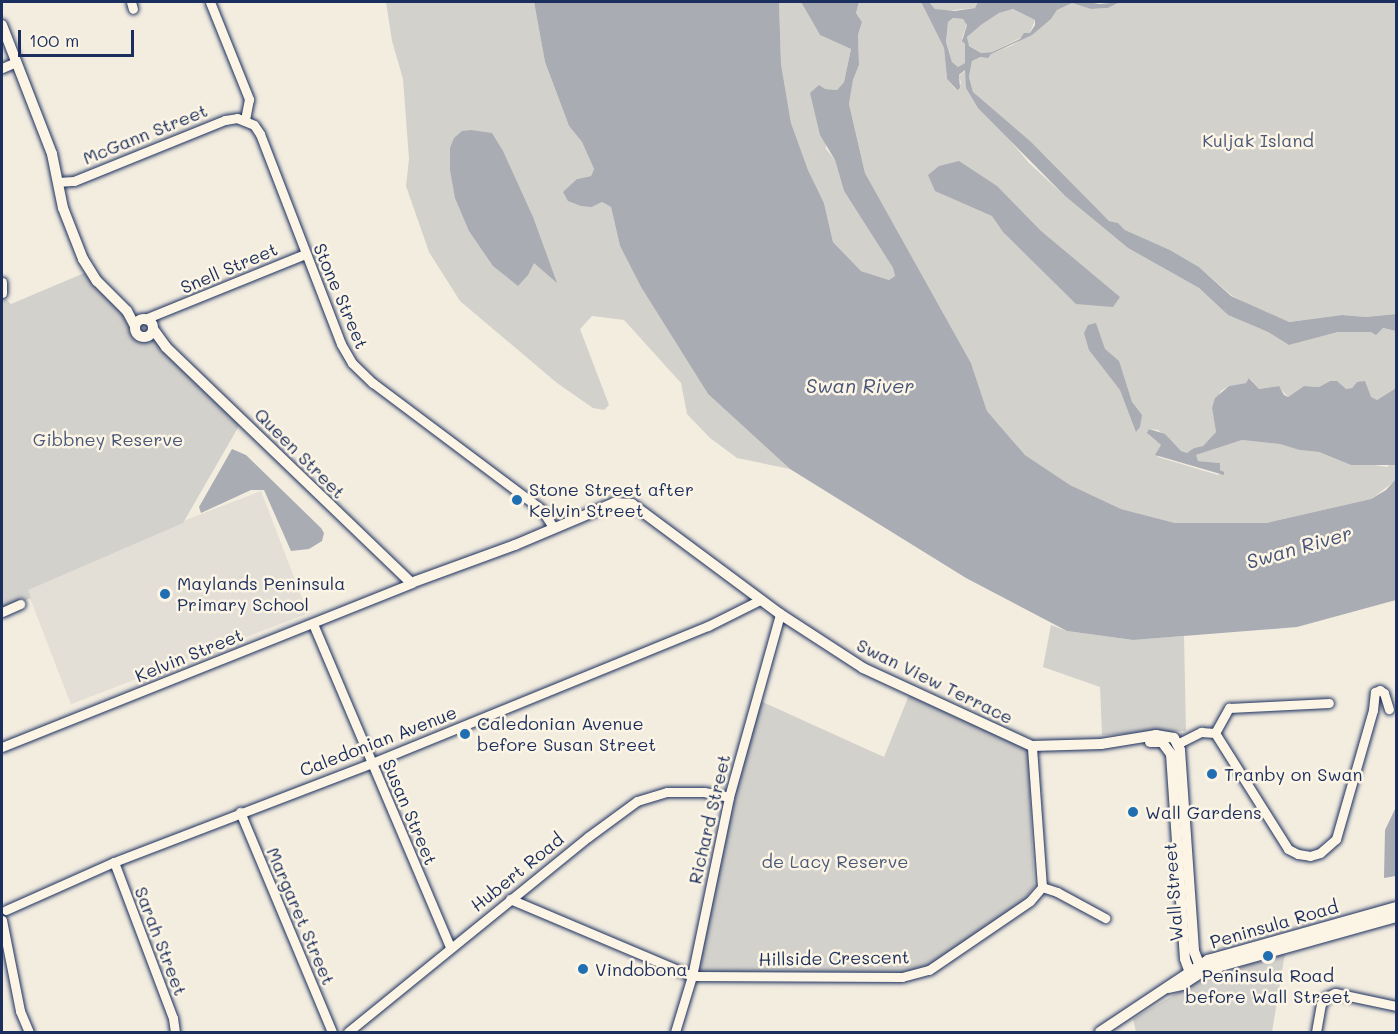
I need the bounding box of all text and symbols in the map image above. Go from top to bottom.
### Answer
scale bar [21,18,136,56]
text: 100 m [29,28,79,52]
street label: McGann Street [80,99,210,169]
park label: Kuljak Island [1202,129,1314,151]
street label: Snell Street [177,238,281,298]
street label: Stone Street [309,240,373,352]
water label: Swan River [806,373,914,397]
street label: Queen Street [250,403,350,503]
park label: Gibbney Reserve [33,428,183,450]
place label: Stone Street after Kelvin Street [529,479,694,522]
marker: Stone Street after Kelvin Street [510,493,524,507]
water label: Swan River [1243,520,1355,574]
place label: Maylands Peninsula Primary School [177,573,345,616]
marker: Maylands Peninsula Primary School [158,587,172,601]
street label: Kelvin Street [132,624,246,686]
street label: Swan View Terrace [853,634,1017,728]
street label: Caledonian Avenue [296,701,460,781]
place label: Caledonian Avenue before Susan Street [477,713,656,756]
marker: Caledonian Avenue before Susan Street [458,727,472,741]
street label: Richard Street [684,752,734,886]
street label: Susan Street [378,756,442,868]
place label: Tranby on Swan [1224,763,1363,785]
marker: Tranby on Swan [1205,767,1219,781]
place label: Wall Gardens [1145,801,1262,823]
marker: Wall Gardens [1126,805,1140,819]
street label: Hubert Road [466,828,568,916]
street label: Wall Street [1159,842,1187,942]
street label: Margaret Street [262,844,340,988]
park label: de Lacy Reserve [761,850,909,872]
street label: Sarah Street [130,884,192,998]
street label: Peninsula Road [1207,895,1341,953]
street label: Hillside Crescent [758,946,910,970]
marker: Peninsula Road before Wall Street [1261,949,1275,963]
place label: Vindobona [595,958,687,980]
marker: Vindobona [576,962,590,976]
place label: Peninsula Road before Wall Street [1185,965,1351,1008]

